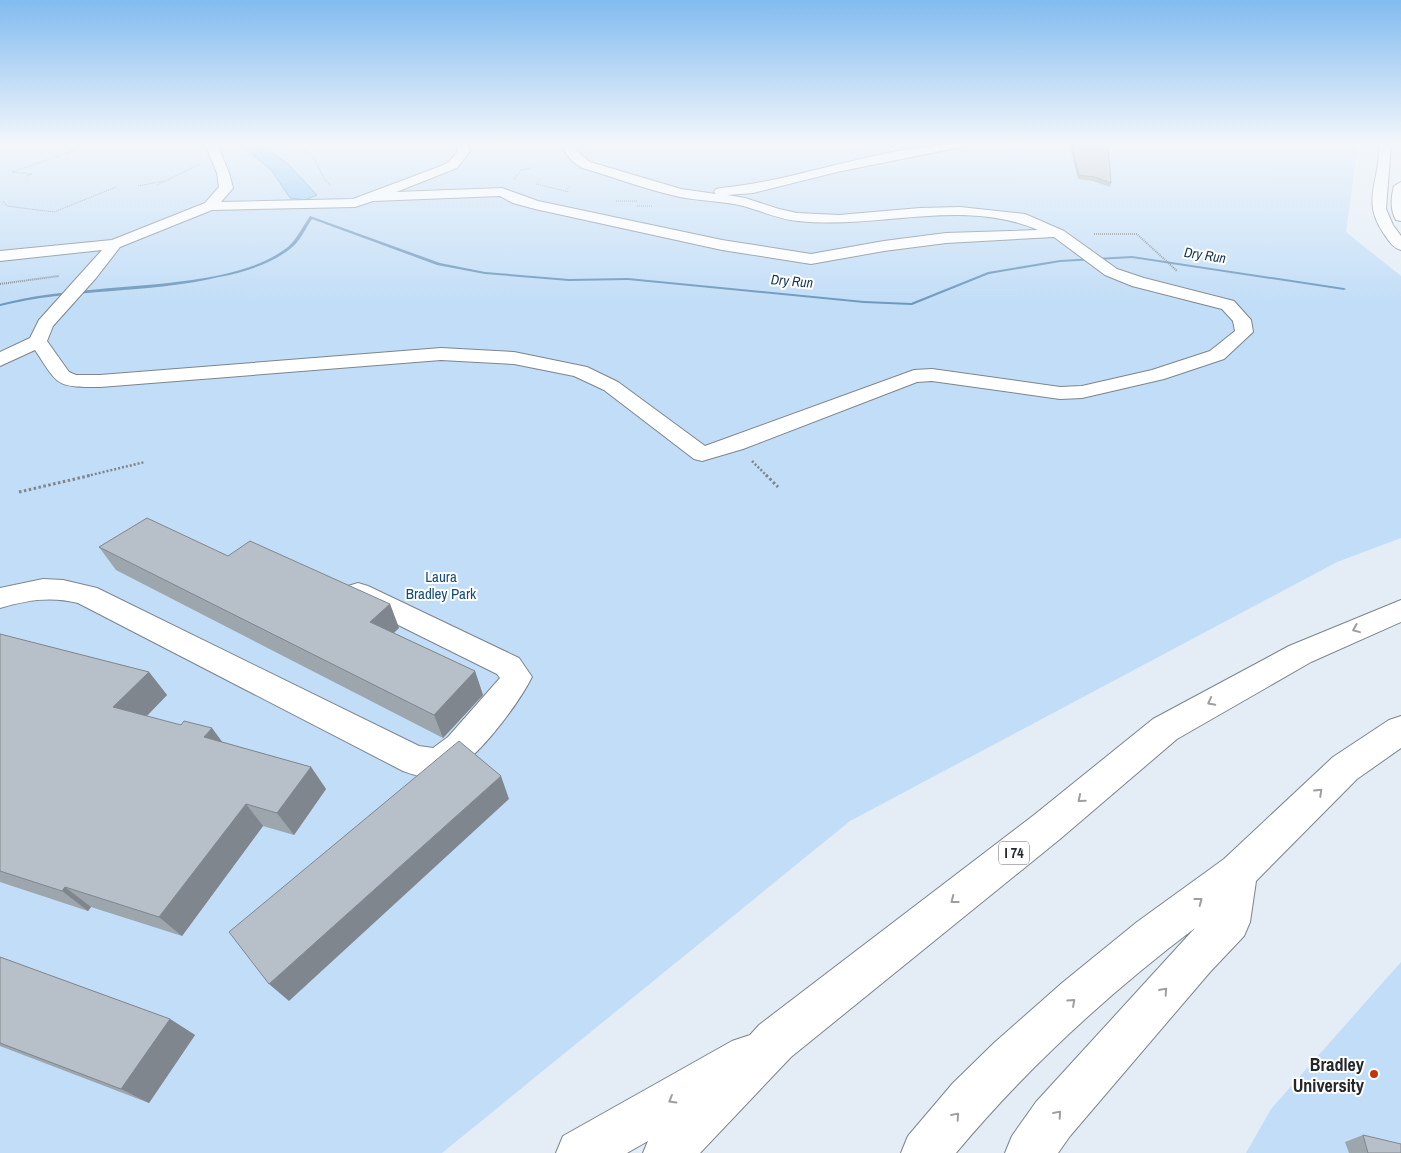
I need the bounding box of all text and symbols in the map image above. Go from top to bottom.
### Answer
water label: Dry Run [1183,243,1227,267]
water label: Dry Run [770,270,814,292]
park label: Laura Bradley Park [406,566,477,604]
one-way arrow [1352,623,1361,634]
one-way arrow [1208,696,1217,706]
one-way arrow [1314,789,1323,798]
one-way arrow [1078,793,1087,802]
road number: I 74 [999,841,1029,864]
one-way arrow [951,895,960,904]
one-way arrow [1193,898,1202,906]
one-way arrow [1159,988,1168,997]
one-way arrow [1067,999,1076,1008]
place label: Bradley University [1293,1052,1365,1098]
marker: Bradley University [1368,1068,1380,1080]
one-way arrow [668,1094,677,1104]
one-way arrow [1052,1110,1061,1119]
one-way arrow [951,1112,960,1121]

